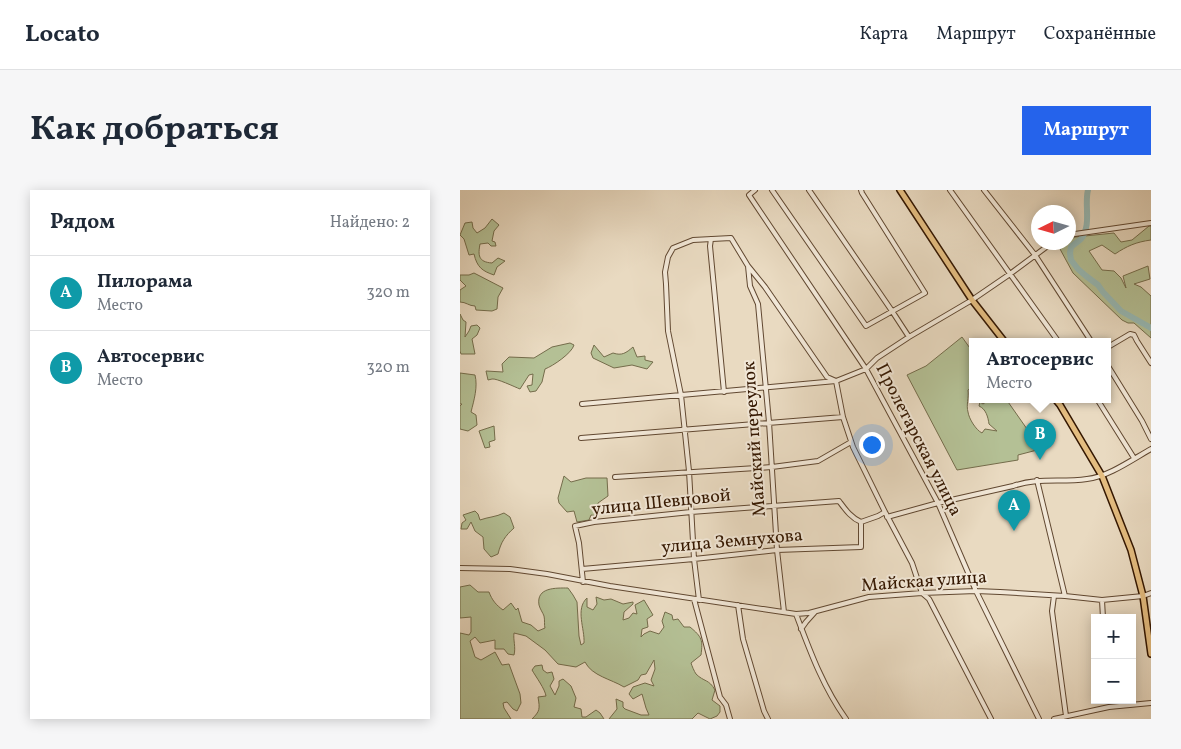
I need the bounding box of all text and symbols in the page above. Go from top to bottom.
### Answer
text: Locato [25,18,100,52]
text: Карта [859,22,908,47]
text: Маршрут [936,22,1016,47]
text: Сохранённые [1044,22,1156,47]
text: Как добраться [30,106,279,154]
button: Маршрут [1022,106,1151,155]
north arrow [1031,205,1076,250]
text: Рядом [50,208,115,237]
text: Найдено: 2 [330,212,410,234]
text: Пилорама [97,269,193,295]
text: A [60,282,72,304]
text: 320 m [366,282,410,304]
text: Место [97,295,143,317]
popup [969,338,1111,403]
text: Автосервис [97,344,204,370]
text: Автосервис [986,347,1094,373]
text: B [61,357,71,379]
text: 320 m [366,357,410,379]
street label: Пролетарская улица [869,359,967,521]
street label: Майский переулок [737,360,773,518]
text: Место [97,370,143,392]
text: Место [986,373,1032,395]
pin: B [1024,419,1056,460]
your location [859,432,885,458]
street label: улица Шевцовой [590,483,732,523]
pin: A [998,490,1030,531]
street label: улица Земнухова [660,523,804,561]
street label: Майская улица [860,565,988,599]
map controls [1091,614,1136,704]
button: + [1091,614,1136,659]
button: − [1091,659,1136,704]

